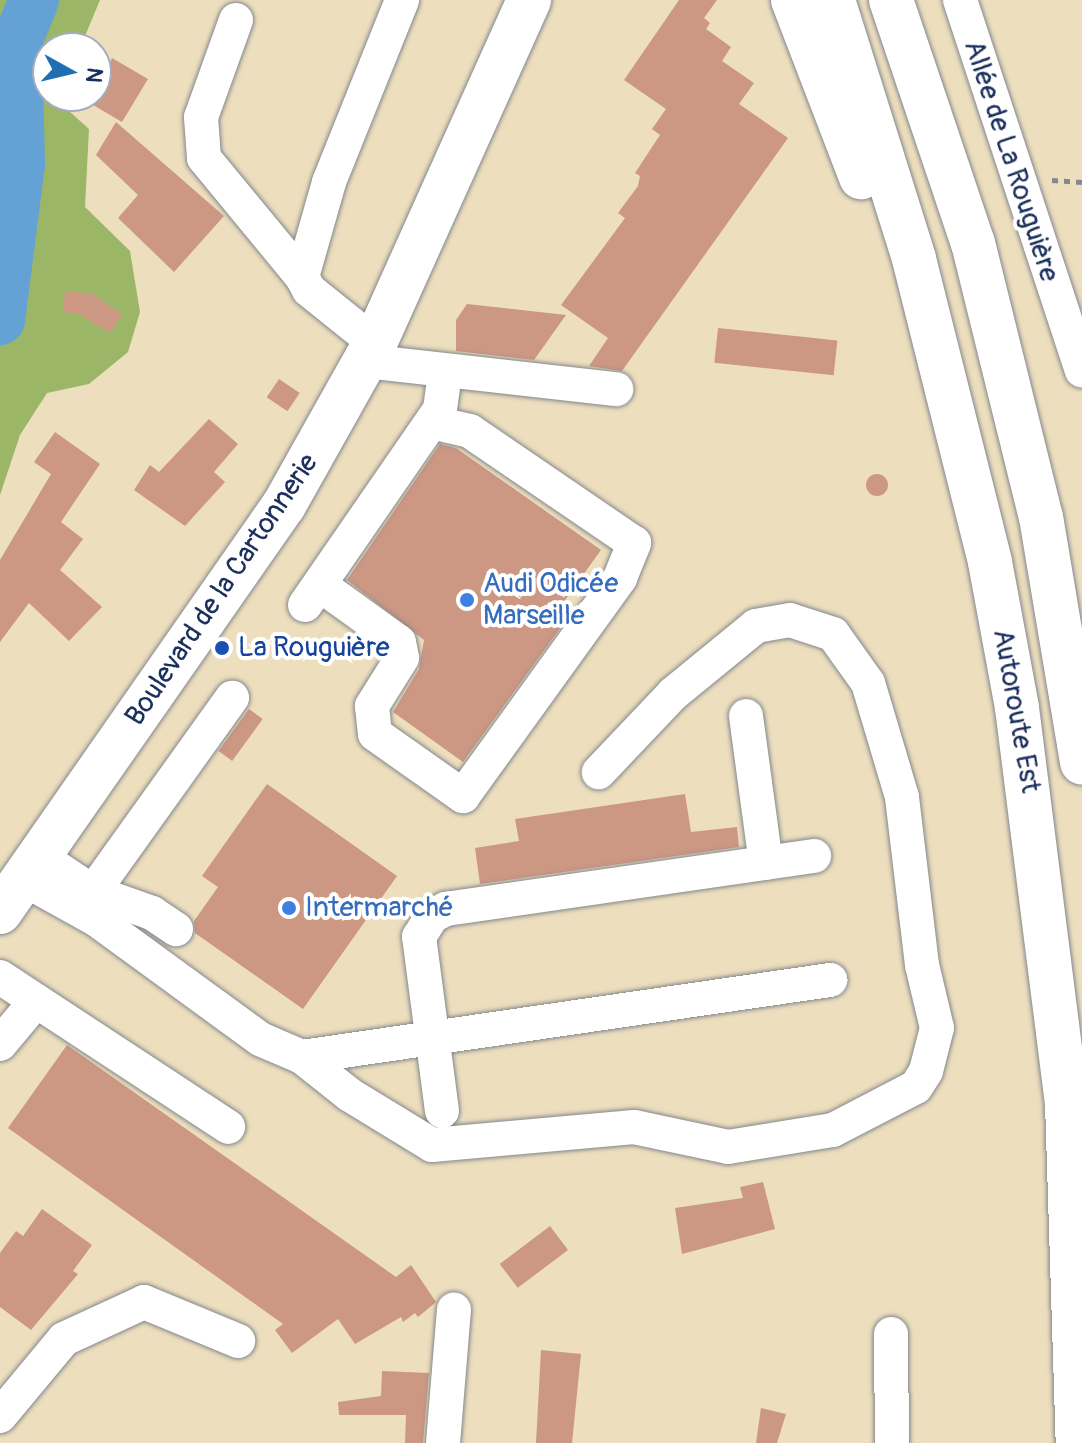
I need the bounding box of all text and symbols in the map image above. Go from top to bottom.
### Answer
north arrow [32,32,112,112]
street label: Allée de La Rouguière [956,36,1066,286]
text: N [79,66,109,84]
street label: Boulevard de la Cartonnerie [118,448,326,732]
place label: Audi Odicée Marseille [483,567,618,633]
marker: Audi Odicée Marseille [458,591,476,609]
street label: Autoroute Est [985,627,1047,795]
place label: La Rouguière [238,631,390,665]
marker: La Rouguière [213,639,231,657]
place label: Intermarché [305,891,454,925]
marker: Intermarché [280,899,298,917]

